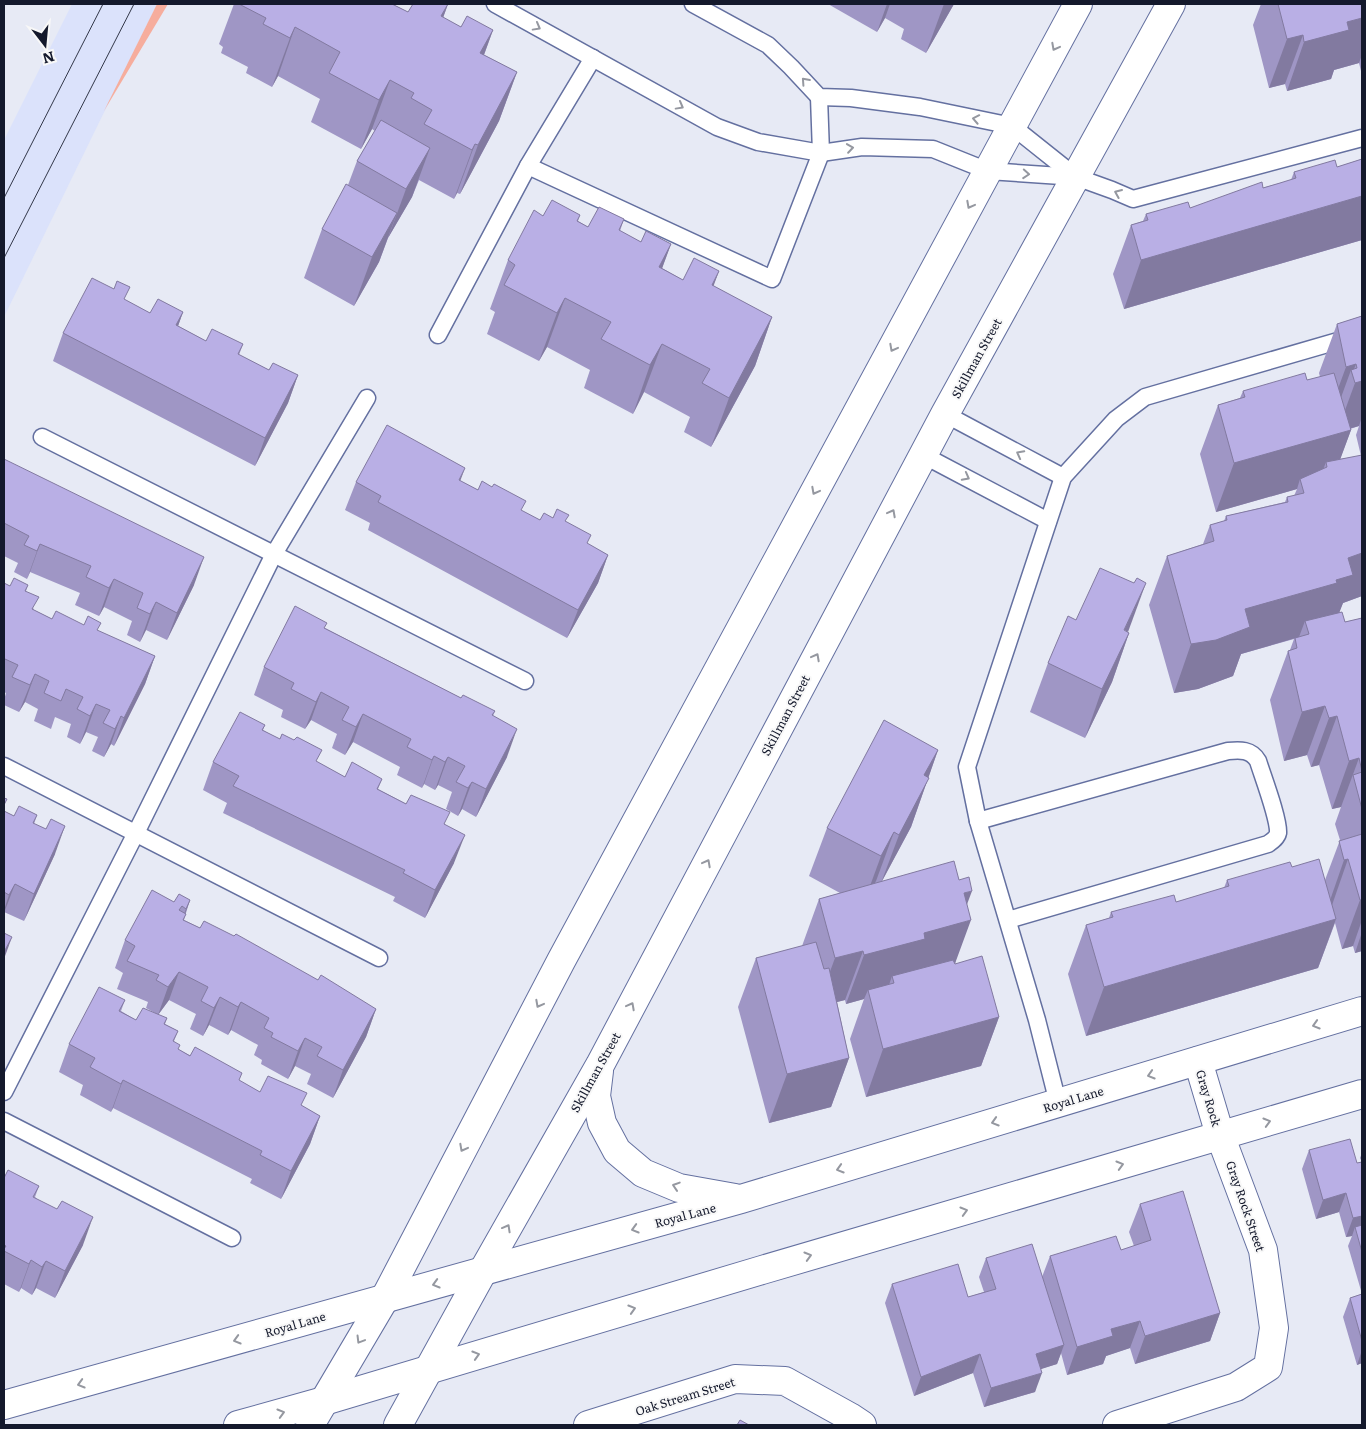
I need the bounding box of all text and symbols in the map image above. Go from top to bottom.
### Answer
north arrow [20,20,70,70]
one-way arrow [532,21,541,31]
one-way arrow [1051,41,1061,50]
text: N [40,47,57,70]
one-way arrow [802,78,811,87]
one-way arrow [674,100,683,110]
one-way arrow [972,114,980,124]
one-way arrow [846,144,855,154]
one-way arrow [1022,168,1030,179]
one-way arrow [1114,188,1123,199]
one-way arrow [966,200,976,209]
street label: Skillman Street [947,315,1006,401]
one-way arrow [889,343,899,352]
one-way arrow [1016,450,1025,460]
one-way arrow [961,471,970,481]
one-way arrow [811,486,821,495]
one-way arrow [886,510,896,519]
one-way arrow [810,653,820,662]
street label: Skillman Street [756,671,814,759]
one-way arrow [701,859,711,868]
one-way arrow [535,999,545,1008]
one-way arrow [625,1003,635,1012]
one-way arrow [1312,1020,1320,1030]
street label: Skillman Street [566,1029,625,1115]
street label: Gray Rock [1192,1067,1226,1129]
one-way arrow [1147,1070,1156,1080]
street label: Royal Lane [1040,1081,1106,1117]
one-way arrow [992,1117,1000,1127]
one-way arrow [1263,1117,1271,1127]
one-way arrow [459,1143,469,1152]
street label: Gray Rock Street [1222,1158,1270,1254]
one-way arrow [1116,1160,1124,1170]
one-way arrow [836,1164,844,1174]
one-way arrow [673,1182,681,1192]
street label: Royal Lane [652,1198,718,1232]
one-way arrow [960,1206,968,1216]
one-way arrow [632,1223,640,1233]
one-way arrow [501,1225,511,1234]
one-way arrow [804,1252,812,1262]
one-way arrow [432,1278,441,1289]
one-way arrow [627,1304,636,1314]
street label: Royal Lane [262,1307,328,1341]
one-way arrow [234,1334,242,1344]
one-way arrow [357,1335,367,1344]
one-way arrow [472,1351,480,1361]
street label: Oak Stream Street [633,1372,737,1420]
one-way arrow [77,1378,86,1388]
one-way arrow [277,1409,285,1419]

